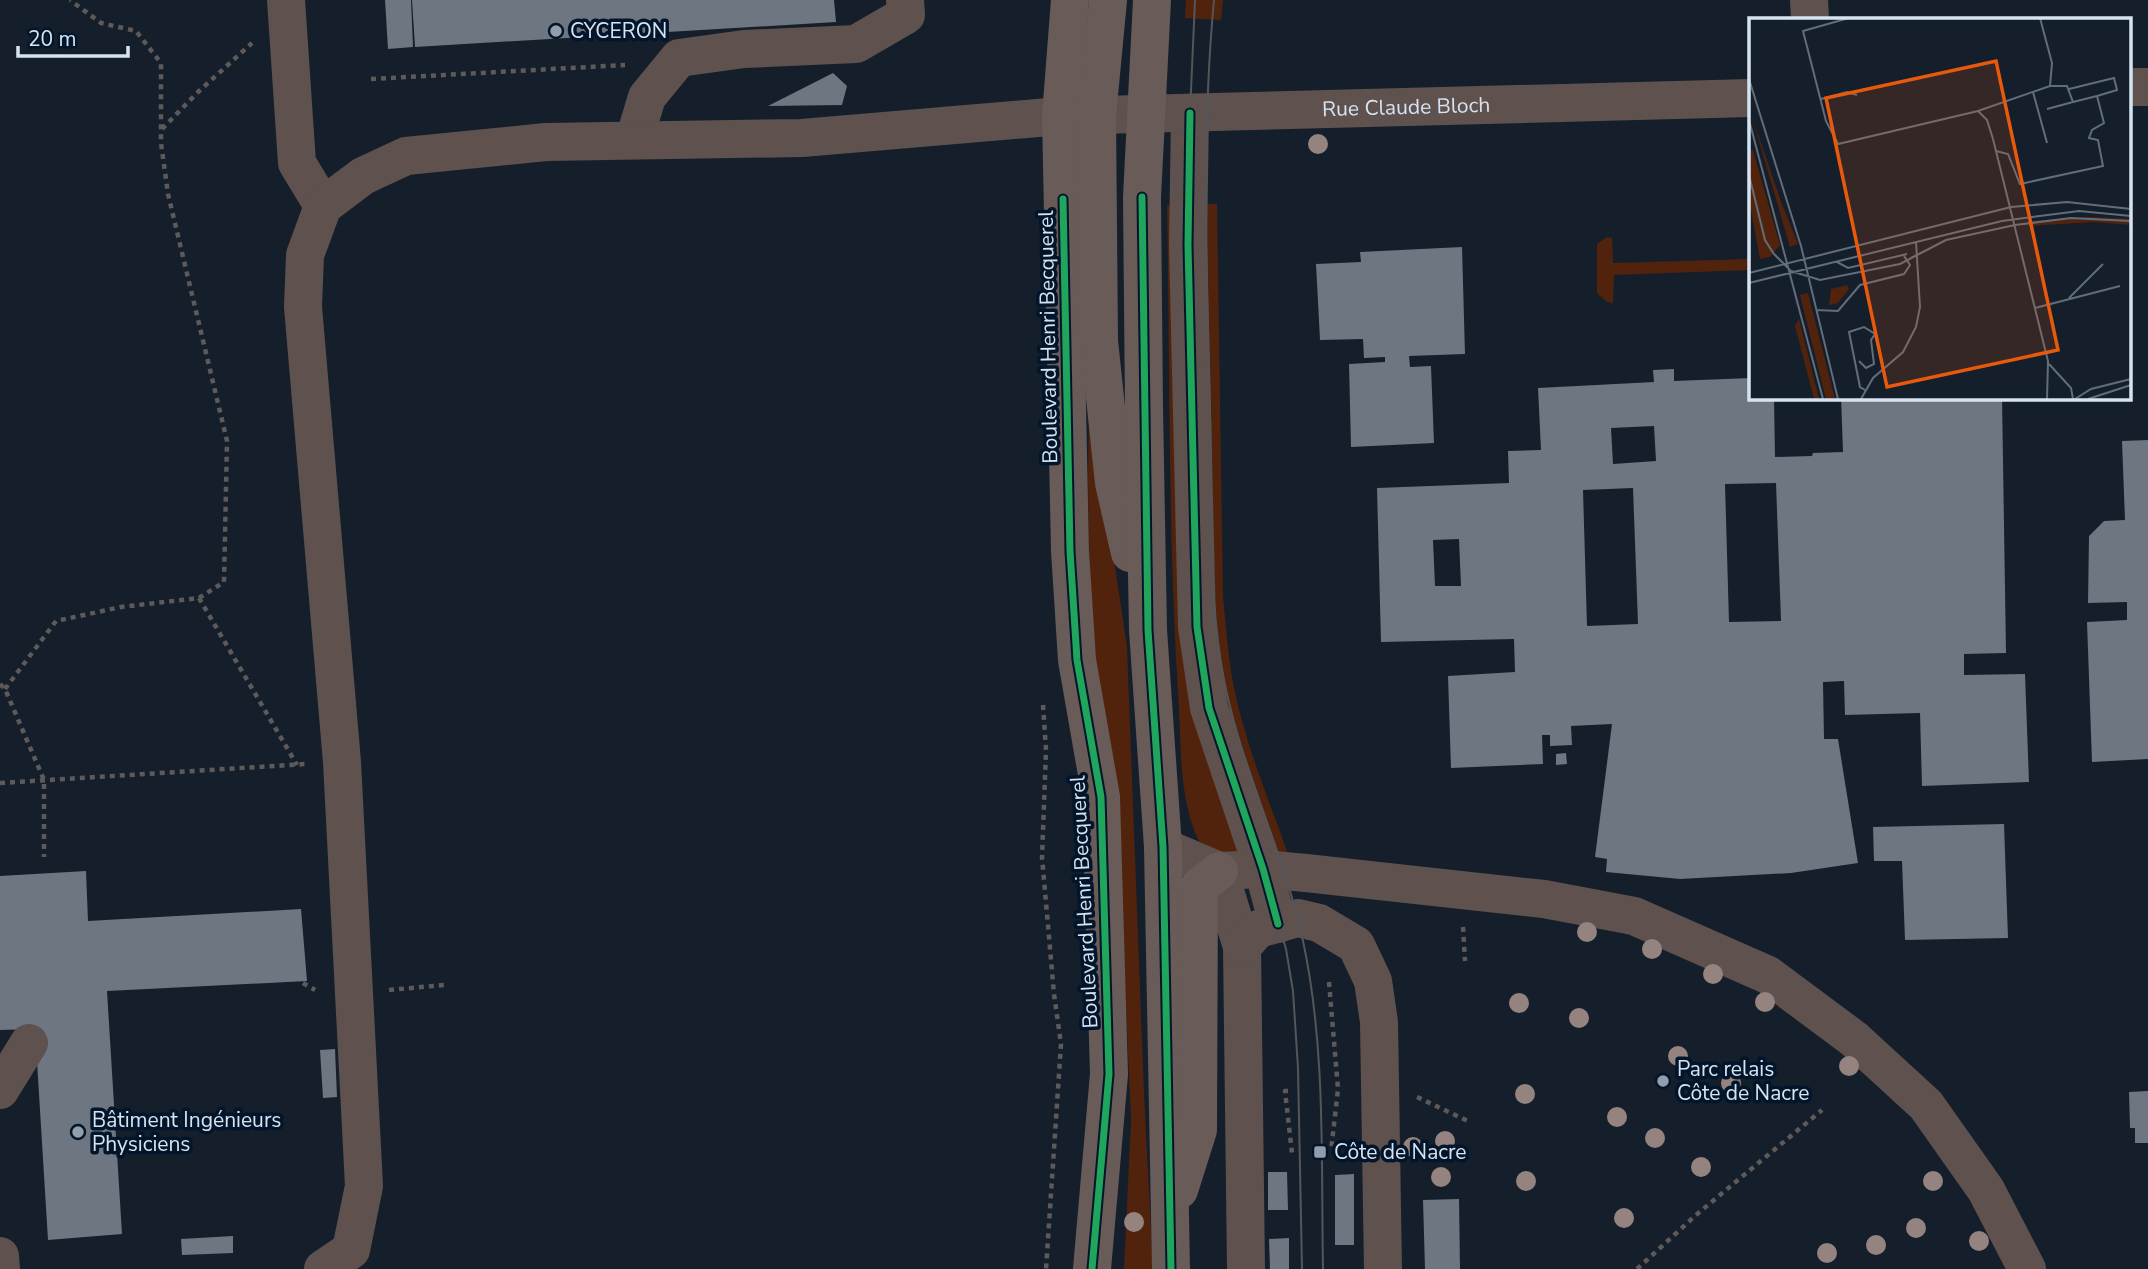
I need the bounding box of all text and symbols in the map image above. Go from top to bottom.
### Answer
scale bar [18,14,128,58]
place label: CYCERON [570,17,667,45]
inset map [1749,18,2130,399]
marker: CYCERON [548,23,564,39]
text: 20 m [28,25,77,53]
street label: Rue Claude Bloch [1322,91,1491,123]
street label: Boulevard Henri Becquerel [1032,209,1064,464]
street label: Boulevard Henri Becquerel [1063,774,1105,1029]
place label: Parc relais Côte de Nacre [1677,1055,1810,1107]
marker: Parc relais Côte de Nacre [1655,1073,1671,1089]
place label: Bâtiment Ingénieurs Physiciens [92,1106,281,1158]
marker: Bâtiment Ingénieurs Physiciens [70,1124,86,1140]
place label: Côte de Nacre [1334,1138,1467,1166]
marker: Côte de Nacre [1312,1144,1328,1160]

